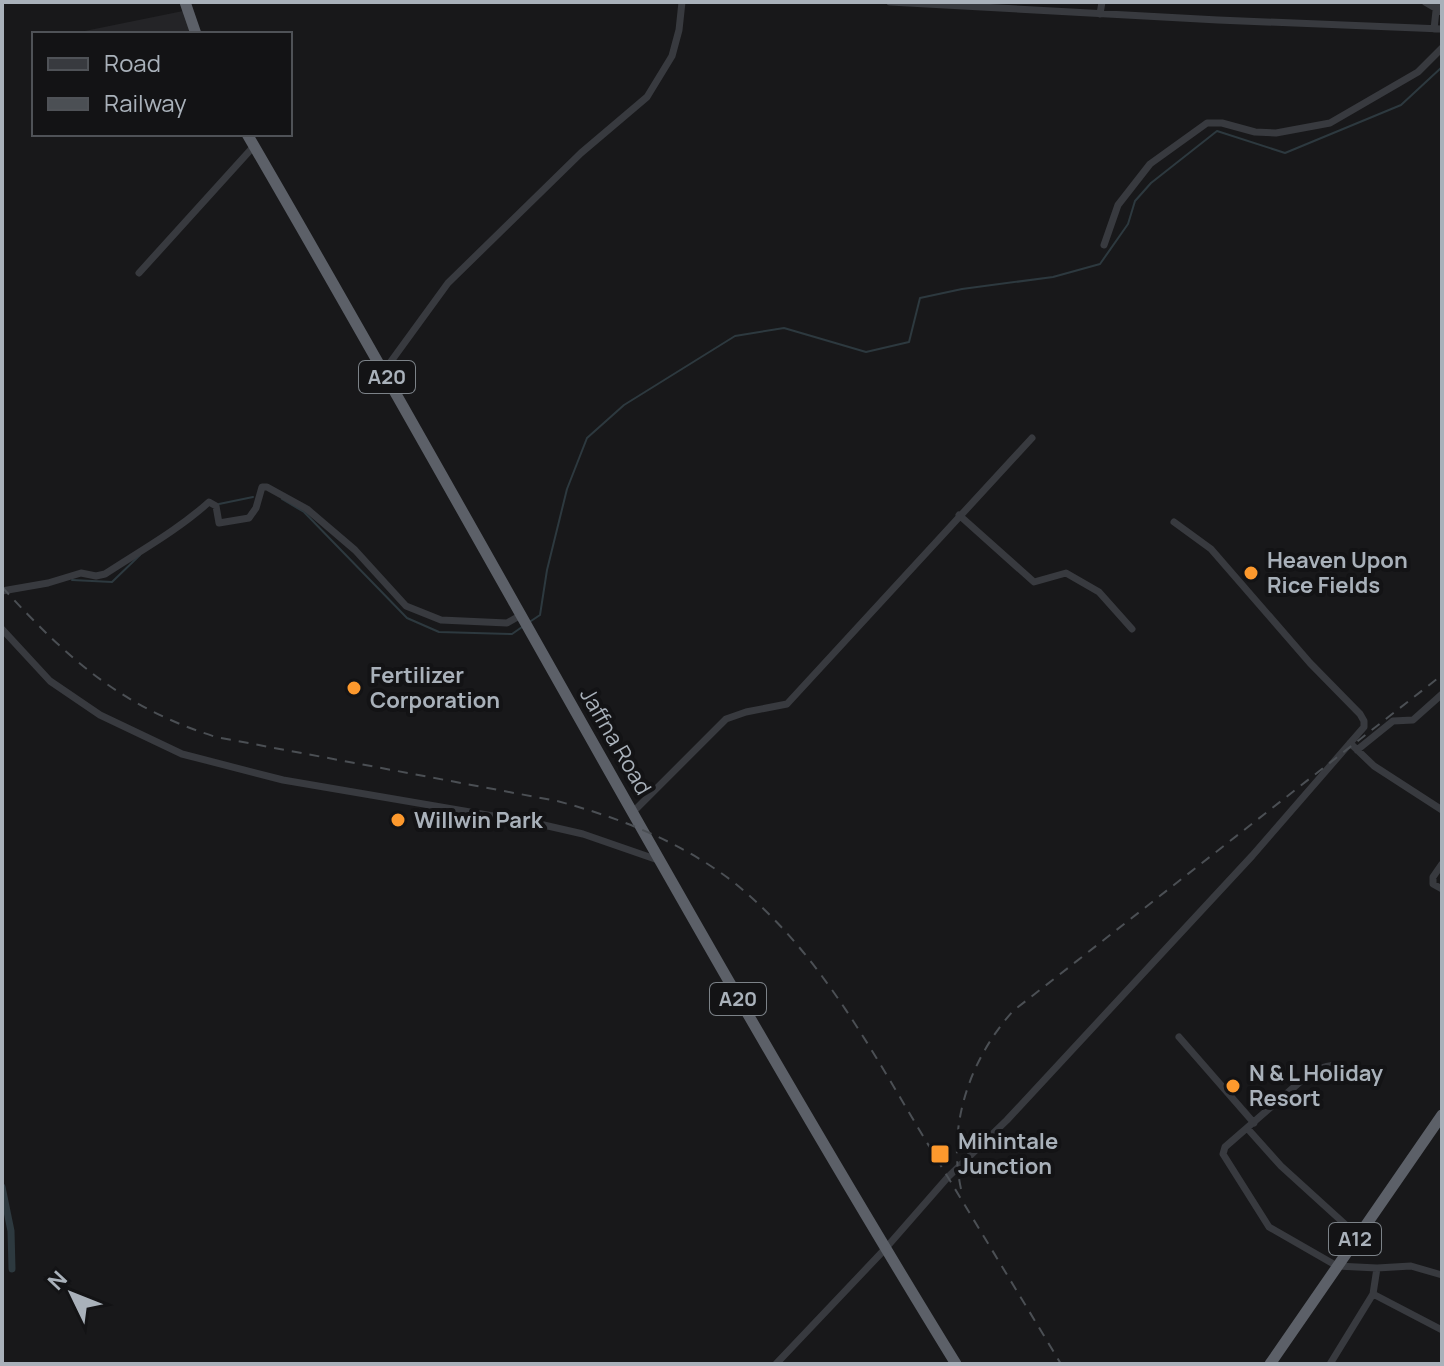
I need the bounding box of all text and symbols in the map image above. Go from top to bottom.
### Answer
legend [32,32,292,136]
text: Road [104,46,161,79]
text: Railway [104,86,187,119]
road number: A20 [359,361,415,393]
place label: Heaven Upon Rice Fields [1267,545,1408,600]
marker: Heaven Upon Rice Fields [1242,564,1260,582]
place label: Fertilizer Corporation [370,660,500,715]
marker: Fertilizer Corporation [345,679,363,697]
street label: Jaffna Road [573,682,659,800]
place label: Willwin Park [414,805,544,835]
marker: Willwin Park [389,811,407,829]
road number: A20 [710,983,766,1015]
place label: N & L Holiday Resort [1249,1058,1384,1113]
marker: N & L Holiday Resort [1224,1077,1242,1095]
place label: Mihintale Junction [958,1126,1058,1181]
marker: Mihintale Junction [929,1143,951,1165]
road number: A12 [1329,1223,1381,1255]
north arrow [32,1254,112,1334]
text: N [41,1264,74,1296]

